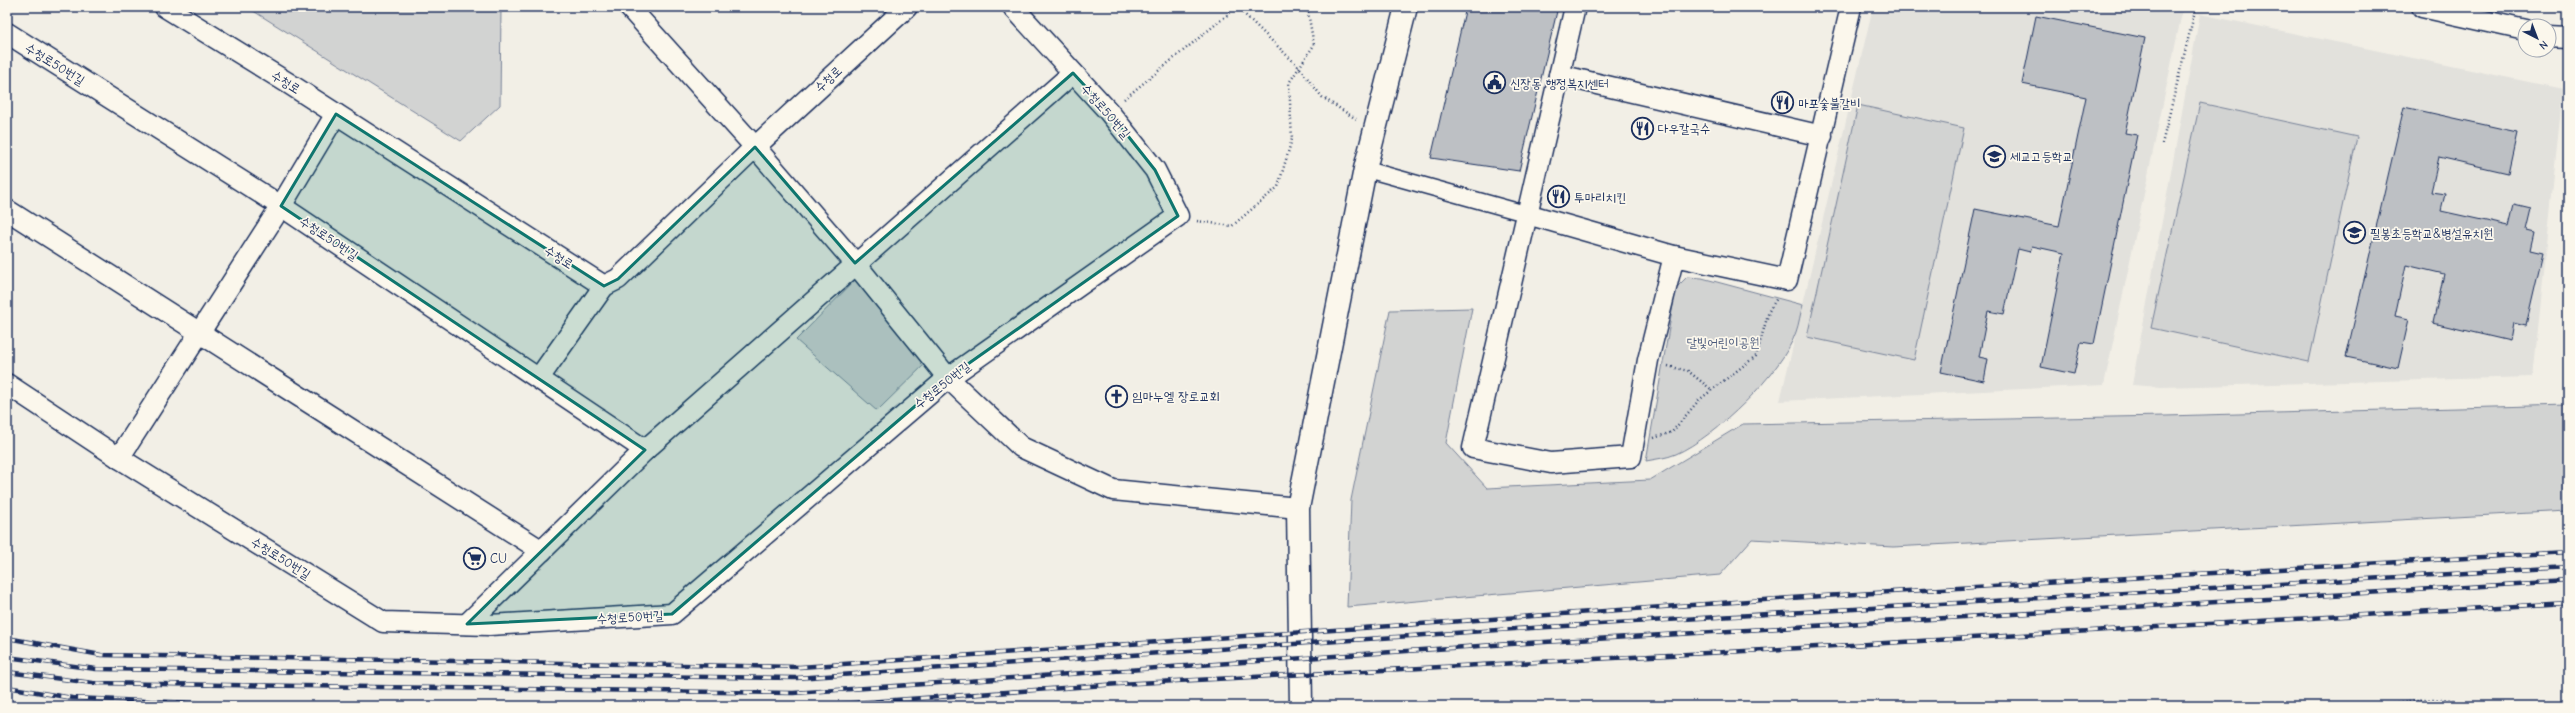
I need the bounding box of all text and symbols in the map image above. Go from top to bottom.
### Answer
north arrow [2517,18,2557,58]
text: N [2536,38,2550,52]
street label: 수청로50번길 [22,40,88,88]
street label: 수청로 [811,63,845,95]
street label: 수청로 [269,67,303,97]
public building icon: 신장동 행정복지센터 [1481,70,1507,96]
place label: 신장동 행정복지센터 [1510,76,1609,91]
street label: 수청로50번길 [1078,81,1134,141]
restaurant icon: 마포숯불갈비 [1770,90,1796,116]
place label: 마포숯불갈비 [1798,96,1861,111]
restaurant icon: 다우칼국수 [1630,115,1656,141]
place label: 다우칼국수 [1658,121,1710,136]
school or university icon: 세교고등학교 [1982,143,2008,169]
place label: 세교고등학교 [2010,149,2073,164]
restaurant icon: 투마리치킨 [1545,184,1571,210]
place label: 투마리치킨 [1574,190,1626,205]
street label: 수청로50번길 [297,213,361,263]
school or university icon: 필봉초등학교&병설유치원 [2341,220,2367,246]
place label: 필봉초등학교&병설유치원 [2370,226,2493,241]
street label: 수청로 [542,242,576,272]
park label: 달빛어린이공원 [1686,335,1760,350]
street label: 수청로50번길 [911,358,973,412]
church icon: 임마누엘 장로교회 [1104,383,1130,409]
place label: 임마누엘 장로교회 [1132,389,1220,404]
street label: 수청로50번길 [248,534,314,582]
supermarket icon: CU [462,545,488,571]
place label: CU [490,551,507,566]
street label: 수청로50번길 [596,608,664,626]

